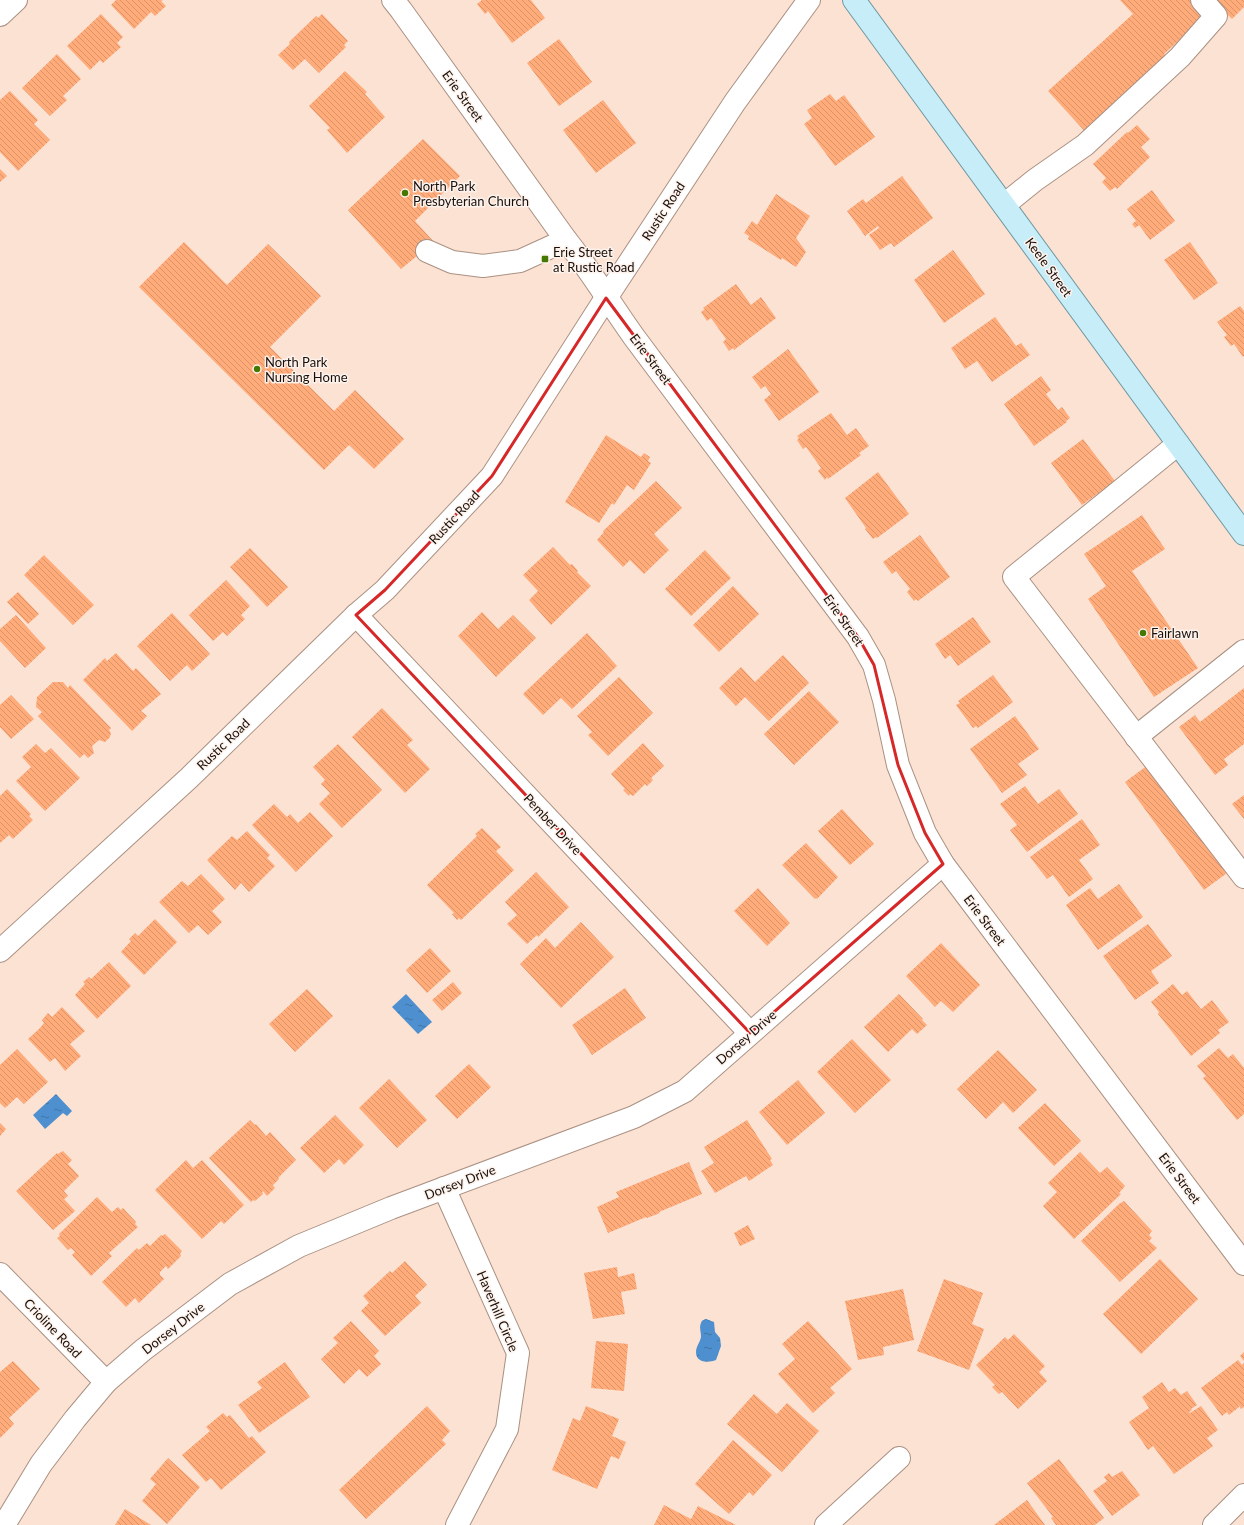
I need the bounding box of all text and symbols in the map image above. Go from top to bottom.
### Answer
street label: Erie Street [439,67,487,125]
place label: North Park Presbyterian Church [413,178,529,209]
street label: Rustic Road [638,178,688,244]
marker: North Park Presbyterian Church [400,188,410,198]
street label: Keele Street [1022,234,1076,300]
place label: Erie Street at Rustic Road [553,244,635,275]
marker: Erie Street at Rustic Road [540,254,550,264]
street label: Erie Street [627,330,676,388]
place label: North Park Nursing Home [265,354,348,385]
marker: North Park Nursing Home [252,364,262,374]
street label: Rustic Road [425,487,483,547]
street label: Erie Street [820,591,868,649]
place label: Fairlawn [1151,625,1199,641]
marker: Fairlawn [1138,628,1148,638]
street label: Rustic Road [193,715,253,773]
street label: Pember Drive [521,790,586,858]
street label: Erie Street [961,891,1010,949]
street label: Dorsey Drive [712,1006,780,1068]
street label: Erie Street [1156,1149,1205,1207]
street label: Dorsey Drive [422,1161,498,1203]
street label: Haverhill Circle [474,1268,522,1354]
street label: Crioline Road [21,1295,85,1361]
street label: Dorsey Drive [139,1299,208,1357]

